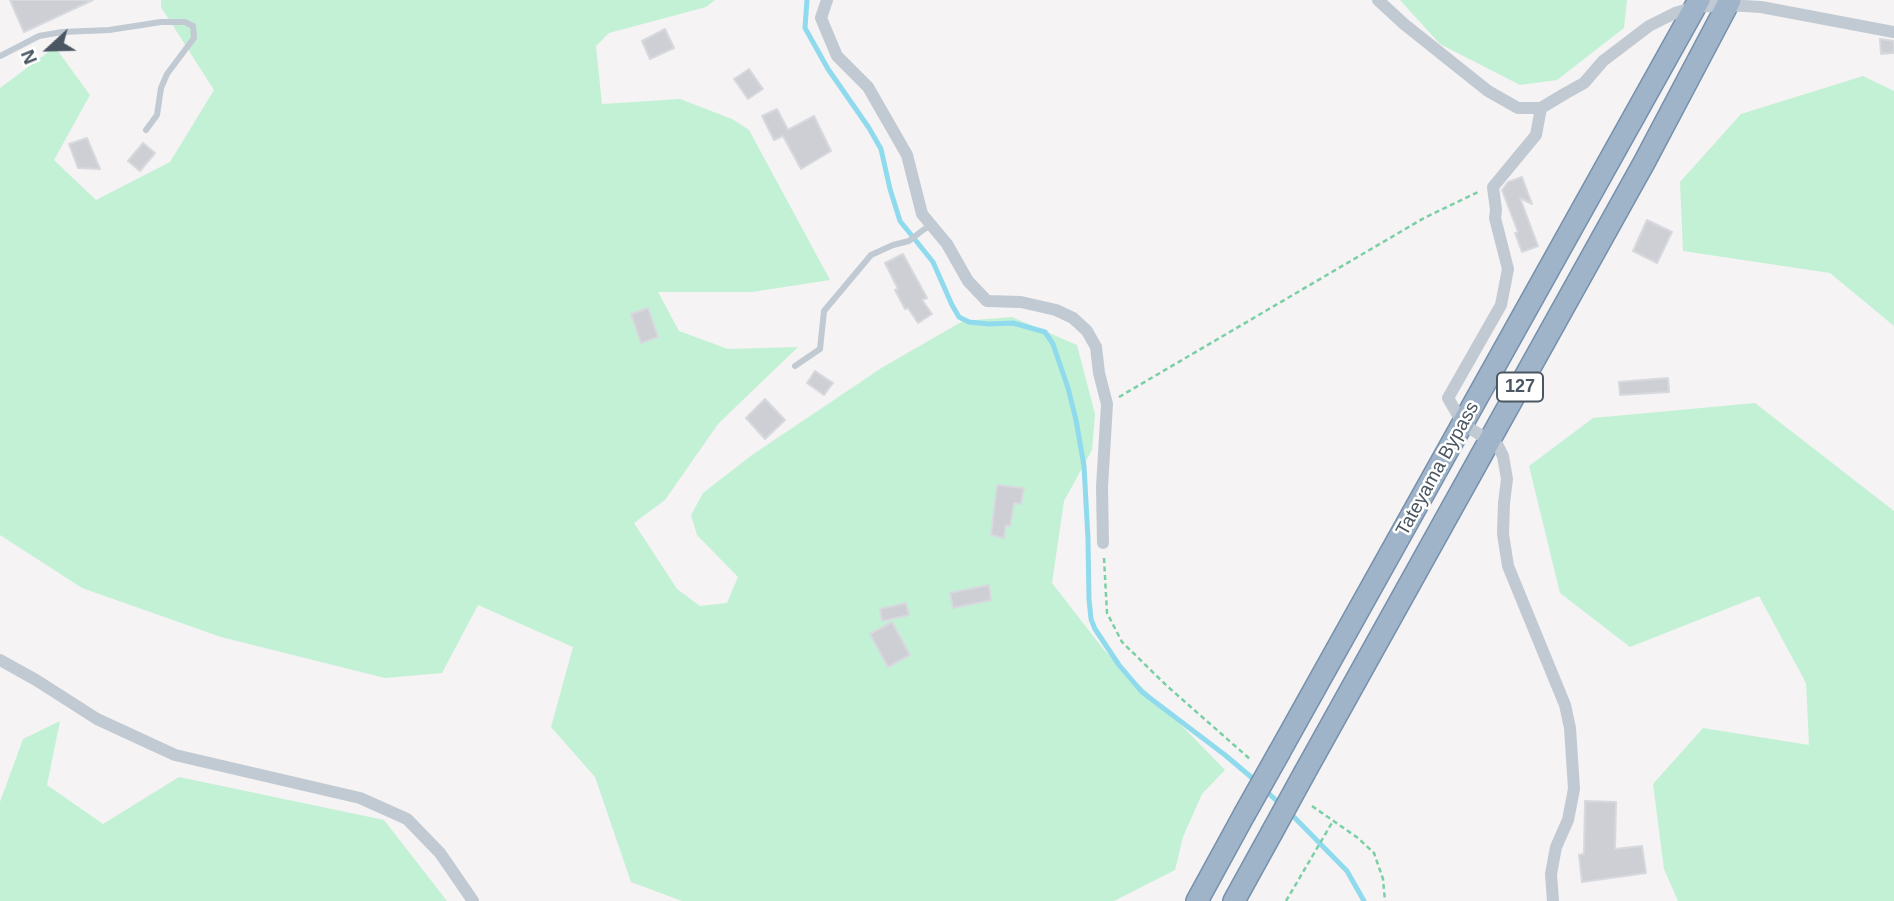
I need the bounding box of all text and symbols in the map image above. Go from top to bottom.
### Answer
north arrow [14,14,84,84]
text: N [17,47,41,67]
road number: 127 [1497,372,1543,402]
street label: Tateyama Bypass [1392,398,1484,540]

